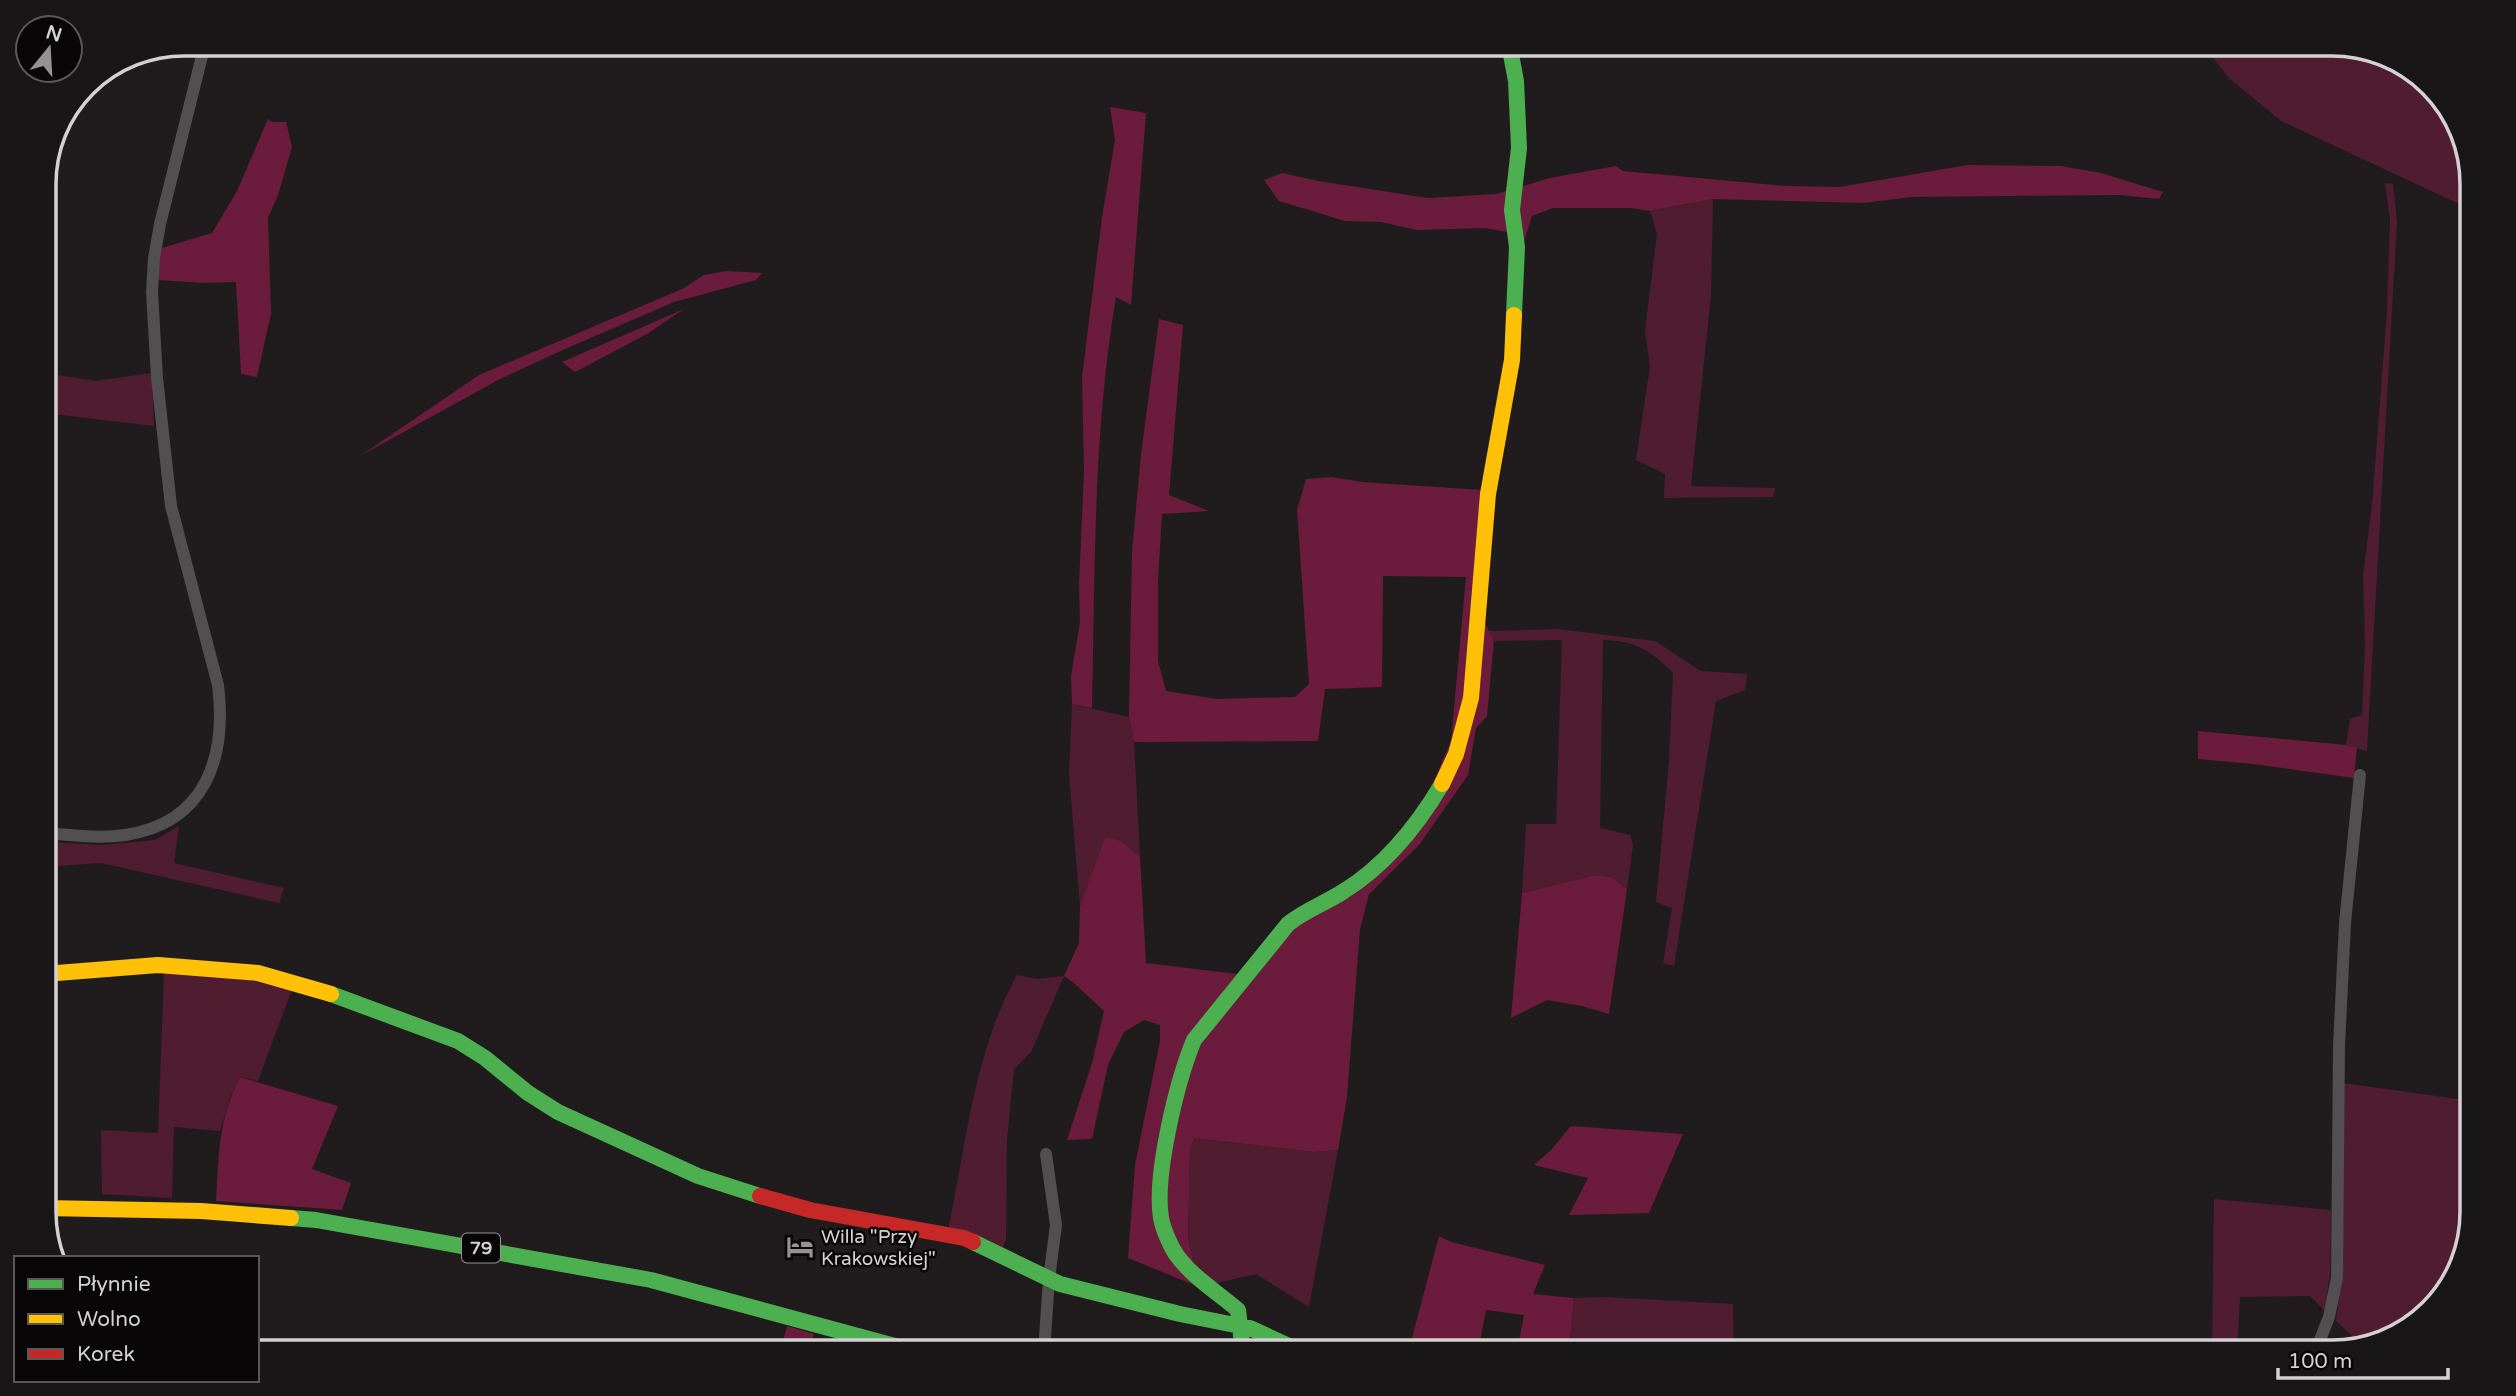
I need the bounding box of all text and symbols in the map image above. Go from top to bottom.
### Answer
north arrow [14,14,84,84]
text: N [43,21,65,47]
place label: Willa "Przy Krakowskiej" [821,1226,936,1270]
hotel icon: Willa "Przy Krakowskiej" [785,1232,815,1262]
road number: 79 [462,1233,500,1262]
legend [14,1256,259,1382]
text: Płynnie [77,1272,151,1297]
text: Wolno [77,1307,141,1332]
scale bar [2278,1336,2448,1380]
text: Korek [77,1342,135,1367]
text: 100 m [2288,1349,2352,1374]

